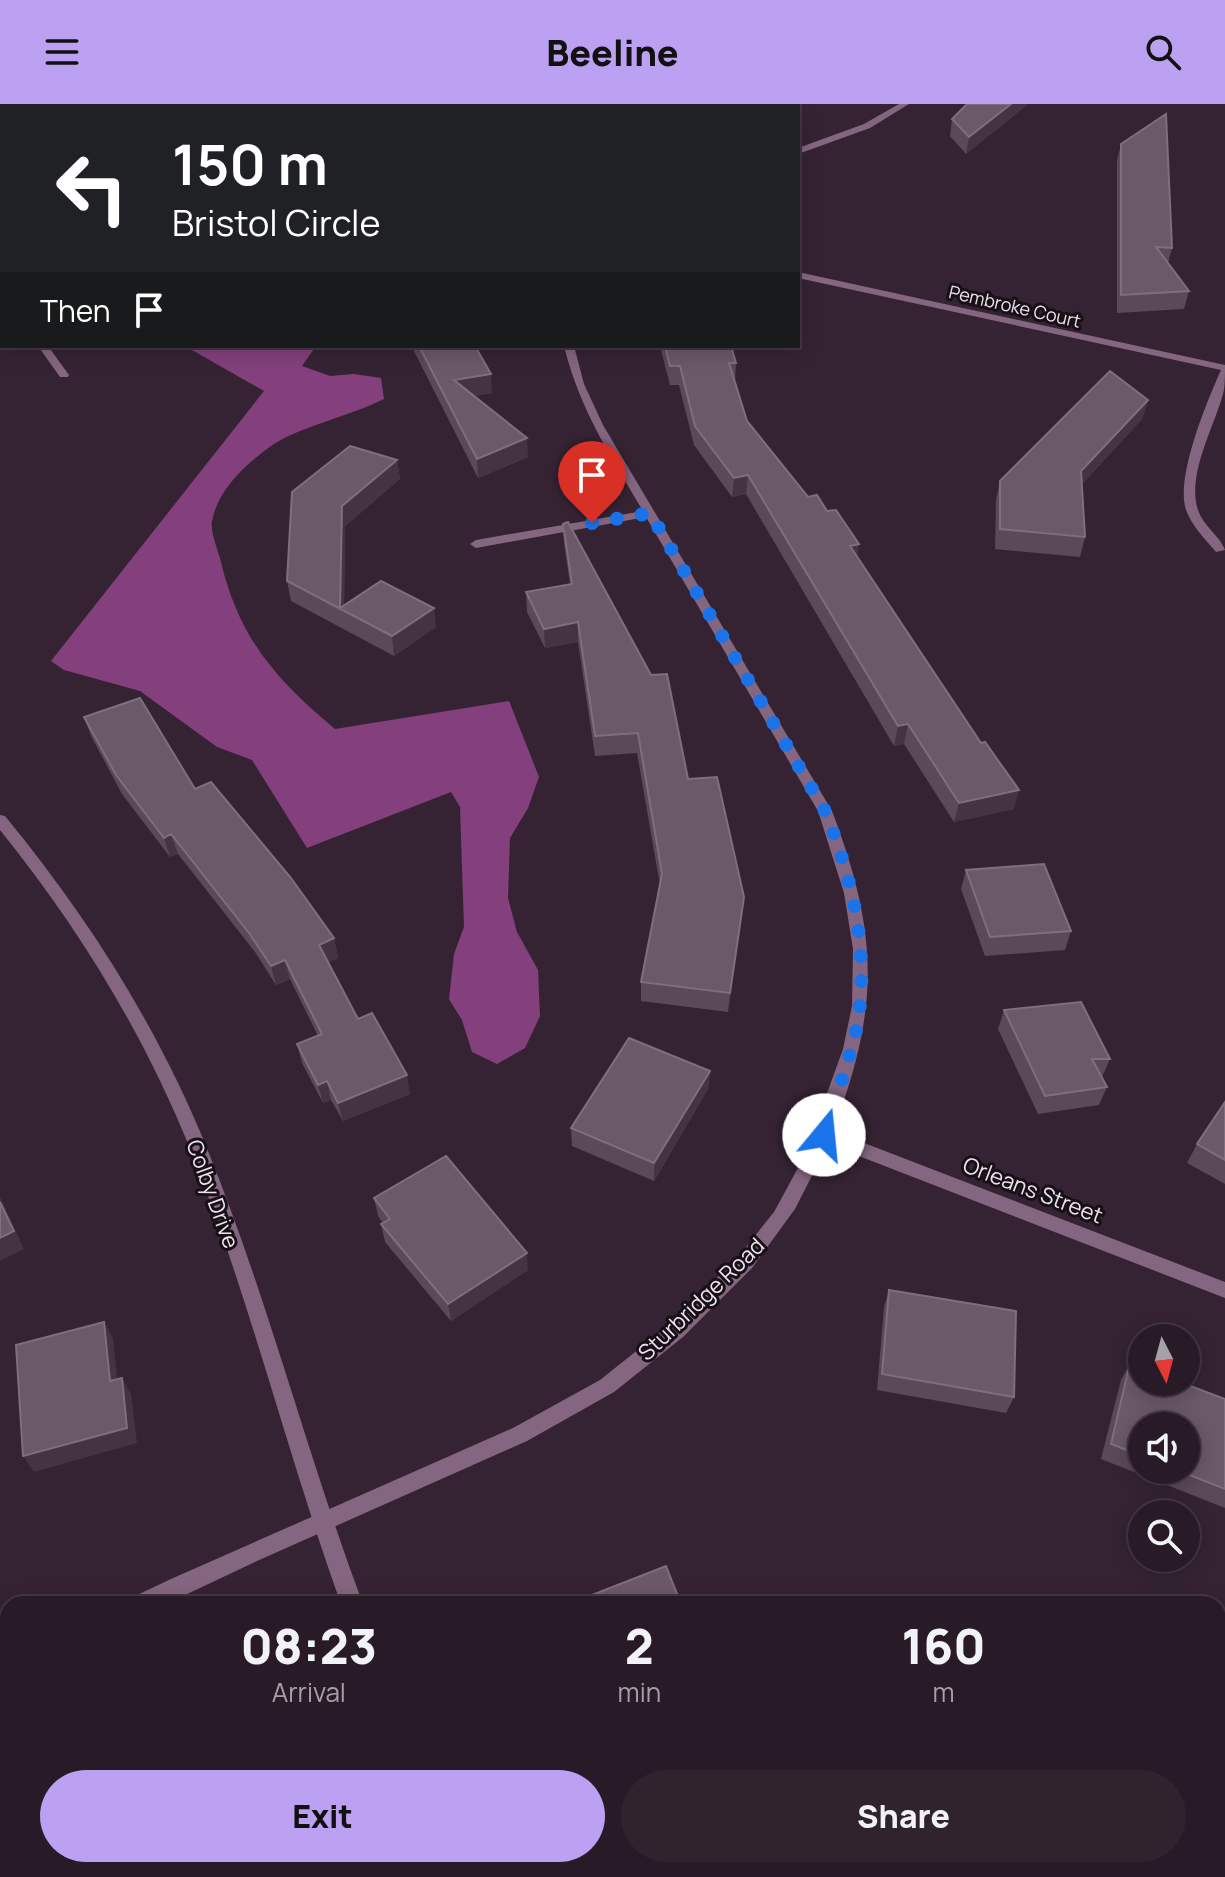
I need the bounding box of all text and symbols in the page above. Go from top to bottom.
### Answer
text: Beeline [546,28,679,77]
icon: menu [40,30,84,74]
icon: search [1141,30,1185,74]
text: 150 m [172,125,328,202]
icon: left [40,136,144,240]
text: Bristol Circle [172,198,381,247]
street label: Pembroke Court [947,279,1083,333]
icon: arrive [127,288,171,332]
text: Then [40,290,111,331]
pin [558,441,626,523]
icon: arrive [570,453,614,497]
position arrow [782,1093,866,1177]
street label: Colby Drive [179,1135,247,1253]
street label: Orleans Street [959,1150,1107,1230]
street label: Sturbridge Road [631,1231,771,1367]
north arrow [1128,1324,1200,1396]
map controls [1128,1324,1200,1572]
button: sound [1128,1412,1200,1484]
button: search [1128,1500,1200,1572]
text: 08:23 [240,1613,377,1678]
text: 2 [625,1613,654,1678]
text: 160 [902,1613,986,1678]
text: Arrival [272,1674,346,1710]
text: min [618,1674,661,1710]
text: m [933,1674,955,1710]
button: Exit [40,1770,605,1862]
button: Share [621,1770,1186,1862]

